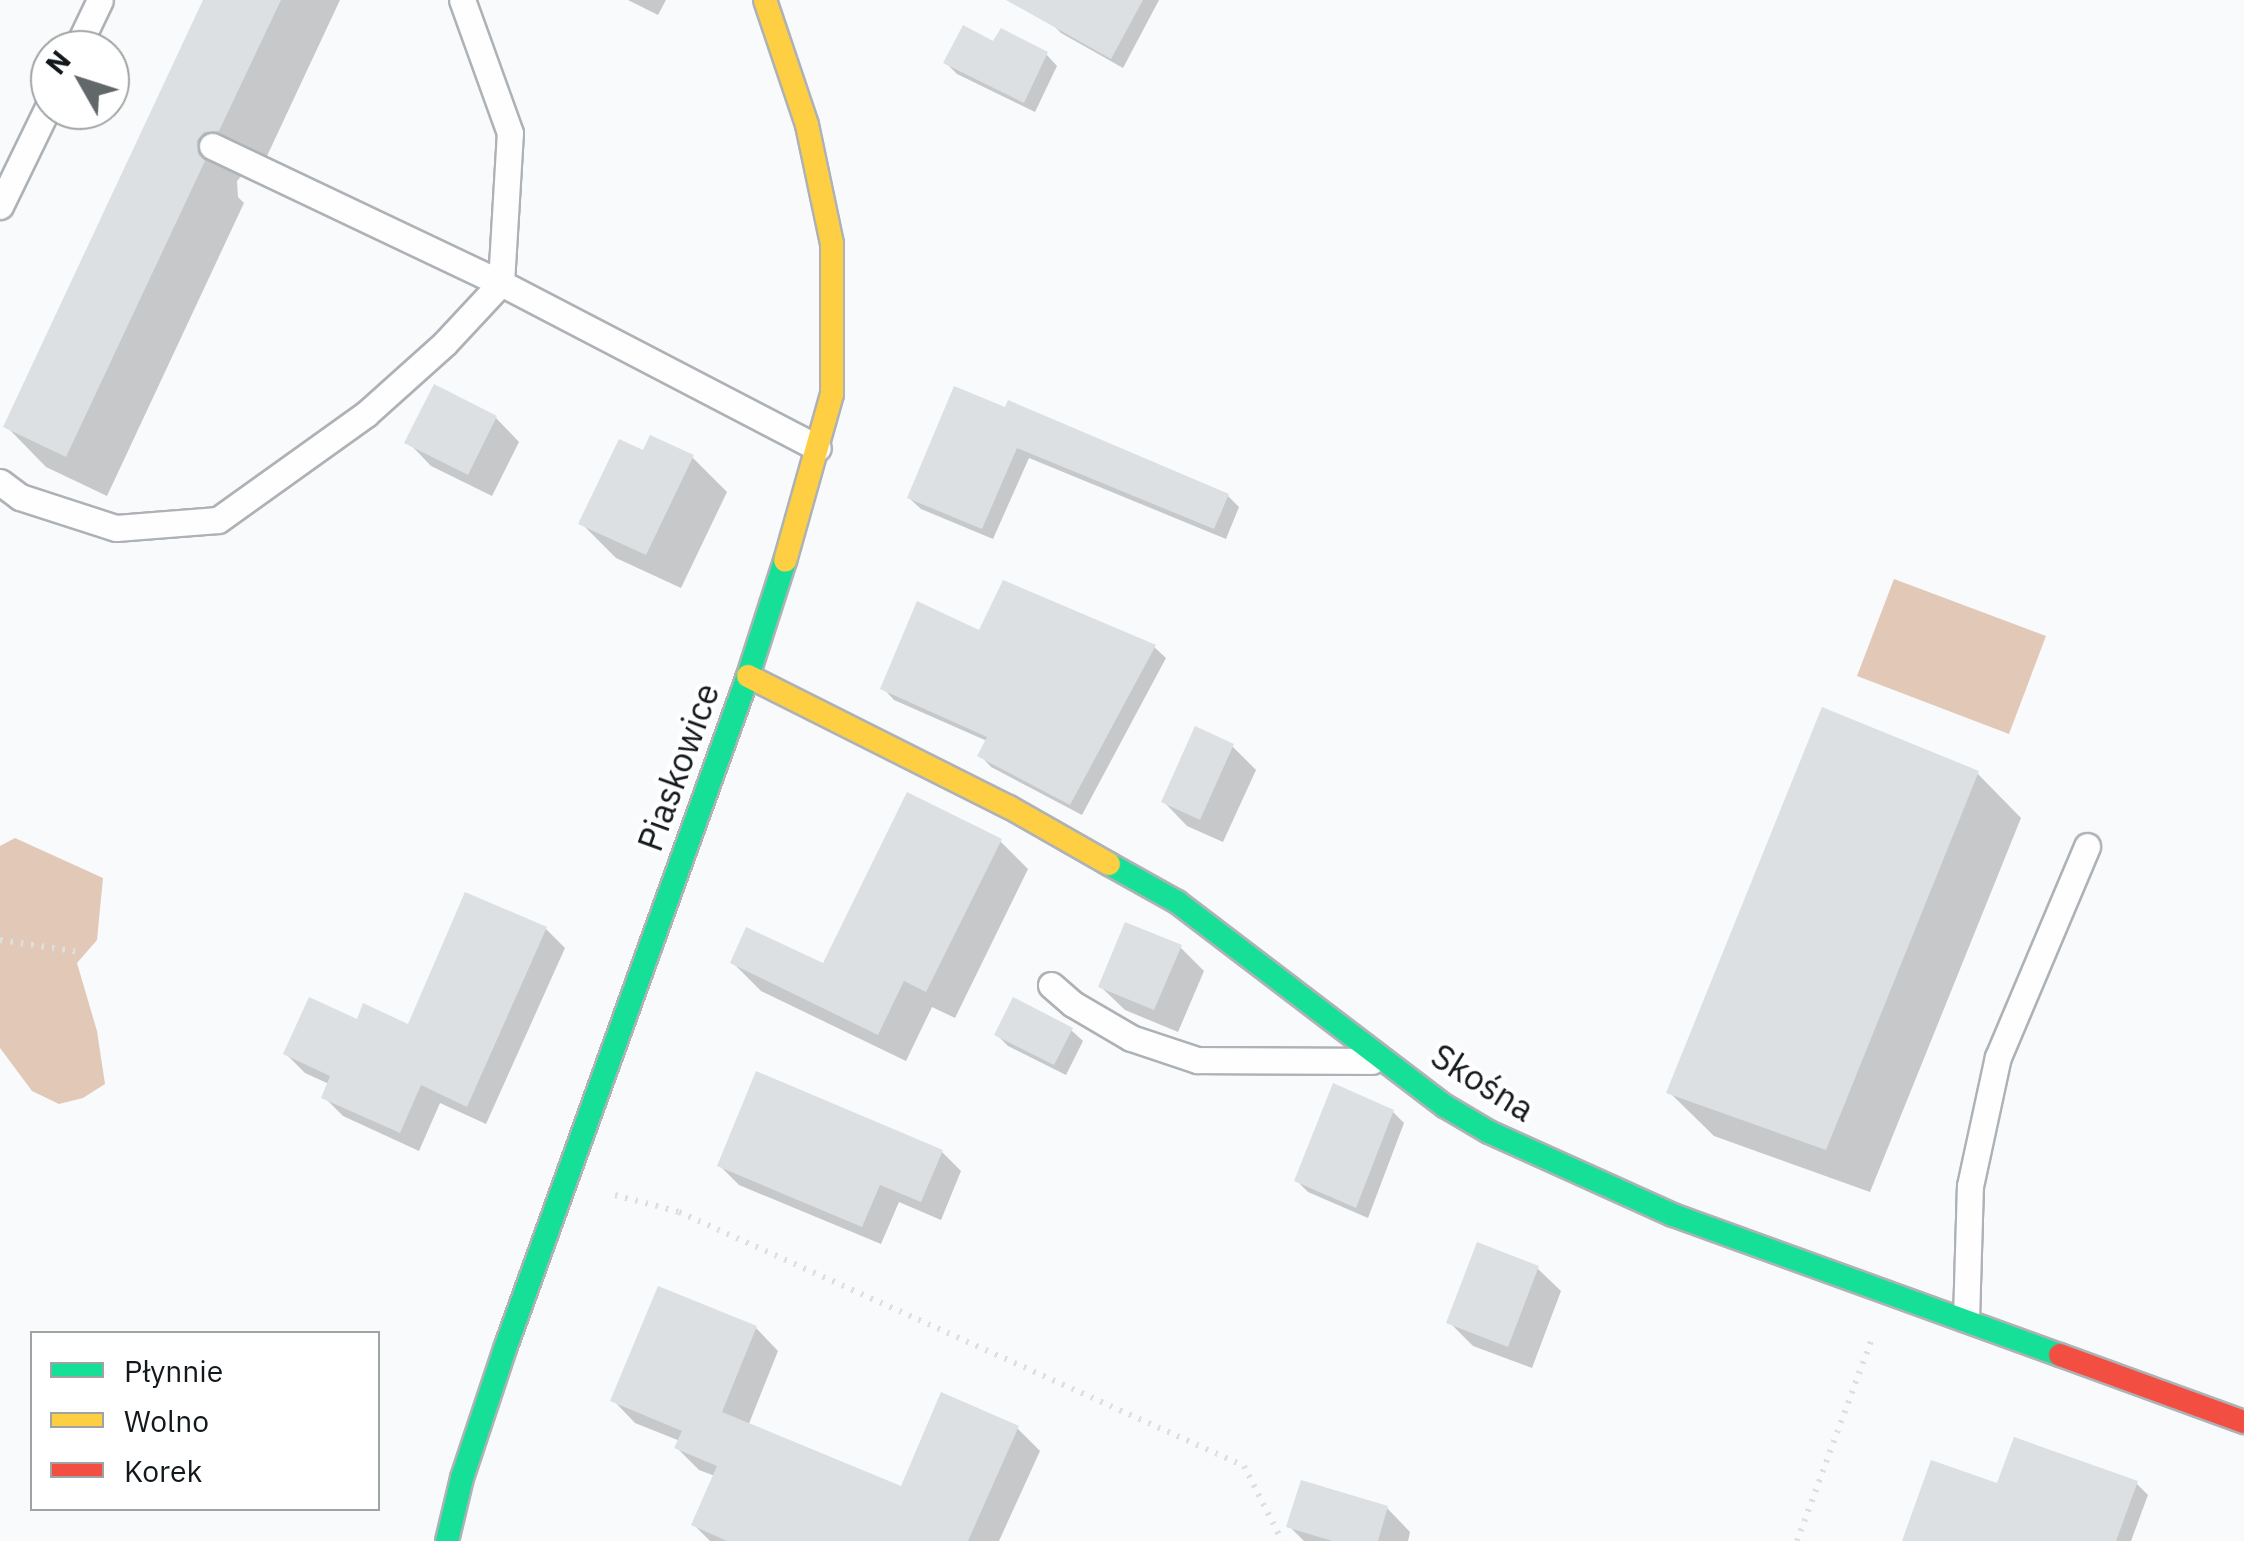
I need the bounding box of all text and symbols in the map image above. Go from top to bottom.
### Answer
north arrow [30,30,130,130]
text: N [37,43,79,82]
street label: Piaskowice [628,677,728,857]
street label: Skośna [1424,1034,1542,1130]
legend [30,1331,380,1511]
text: Płynnie [124,1351,223,1390]
text: Wolno [124,1401,209,1440]
text: Korek [124,1451,202,1490]

